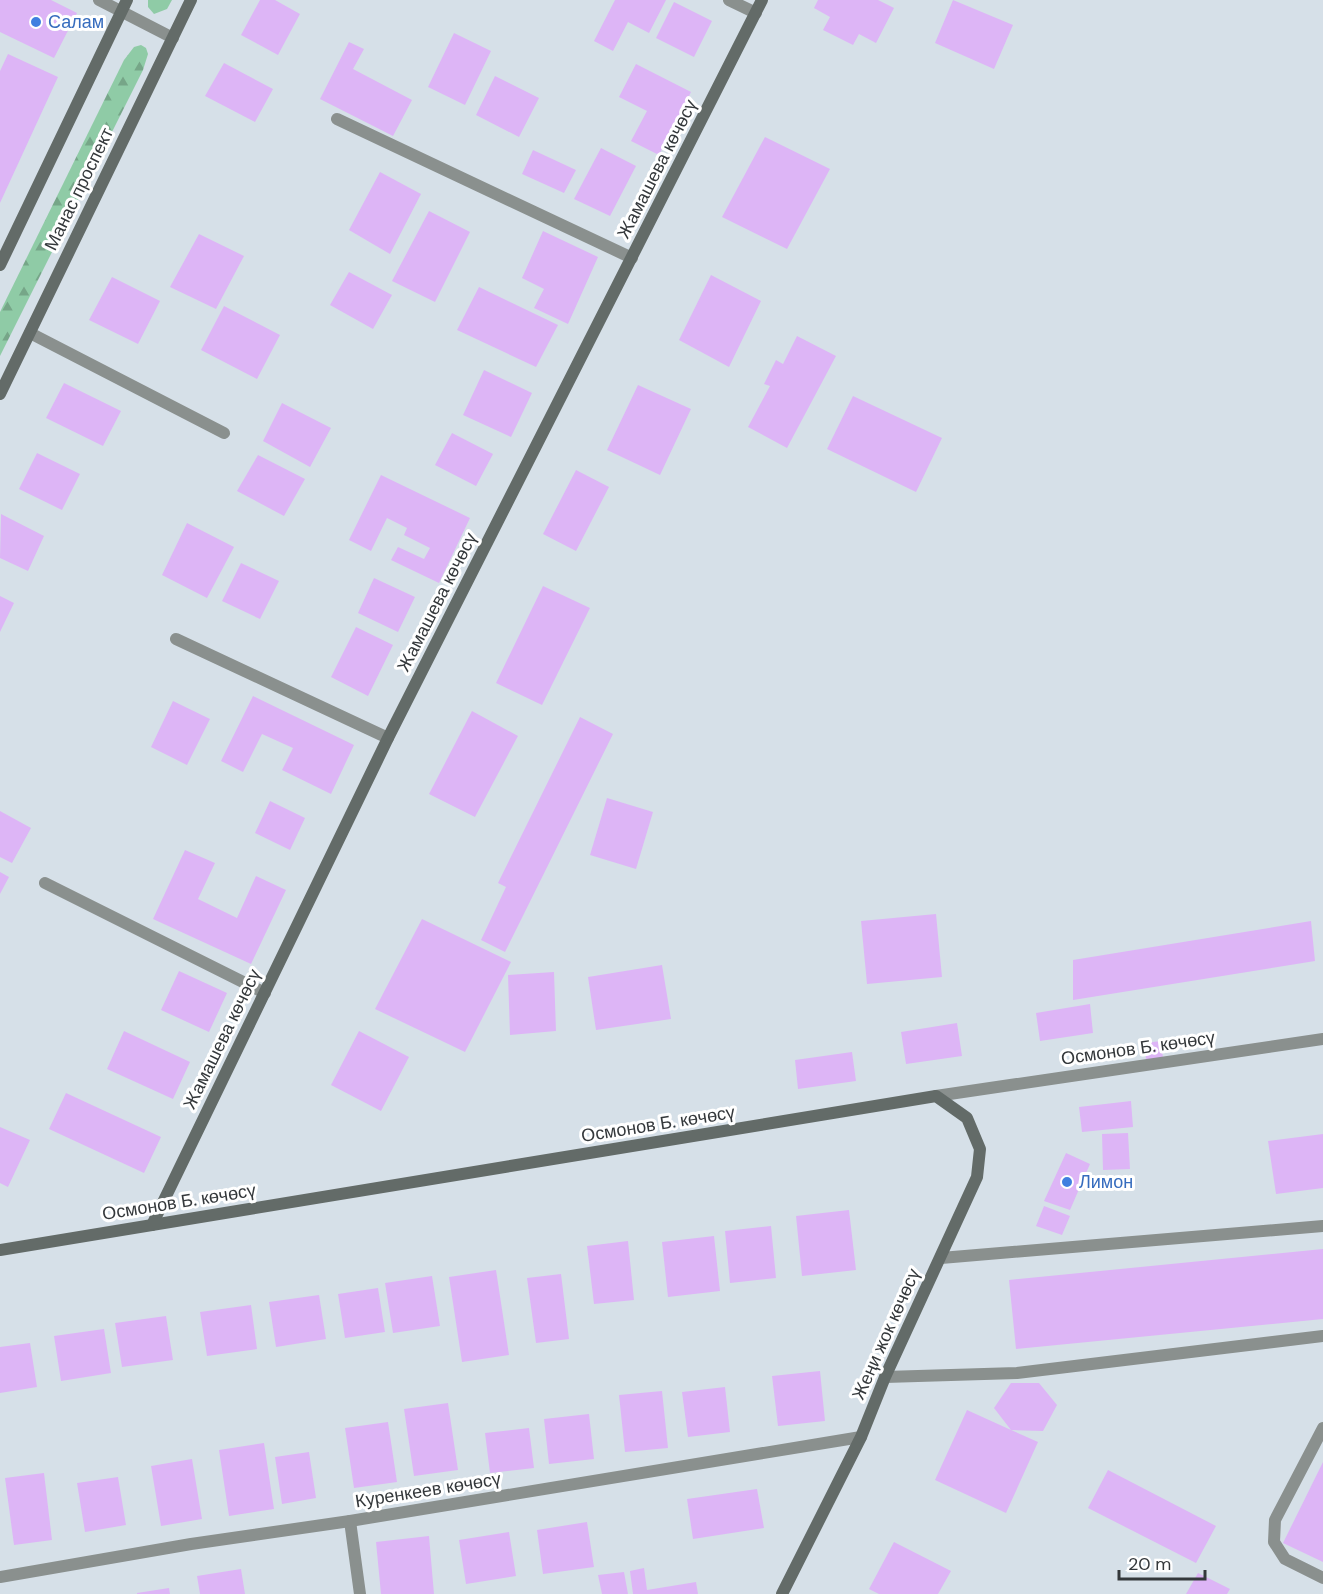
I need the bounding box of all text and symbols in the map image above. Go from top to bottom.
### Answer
place label: Салам [48,10,104,34]
marker: Салам [29,15,43,29]
street label: Жамашева көчөсү [612,95,702,243]
street label: Манас проспект [39,124,119,254]
street label: Жамашева көчөсү [392,528,482,676]
street label: Жамашева көчөсү [178,965,266,1113]
street label: Осмонов Б. көчөсү [1060,1025,1216,1071]
street label: Осмонов Б. көчөсү [580,1100,736,1148]
place label: Лимон [1079,1170,1133,1194]
marker: Лимон [1060,1175,1074,1189]
street label: Осмонов Б. көчөсү [101,1178,257,1226]
street label: Жеңи жок көчөсү [846,1265,926,1403]
street label: Куренкеев көчөсү [354,1467,502,1513]
scale bar [1119,1543,1204,1581]
text: 20 m [1128,1552,1171,1576]

